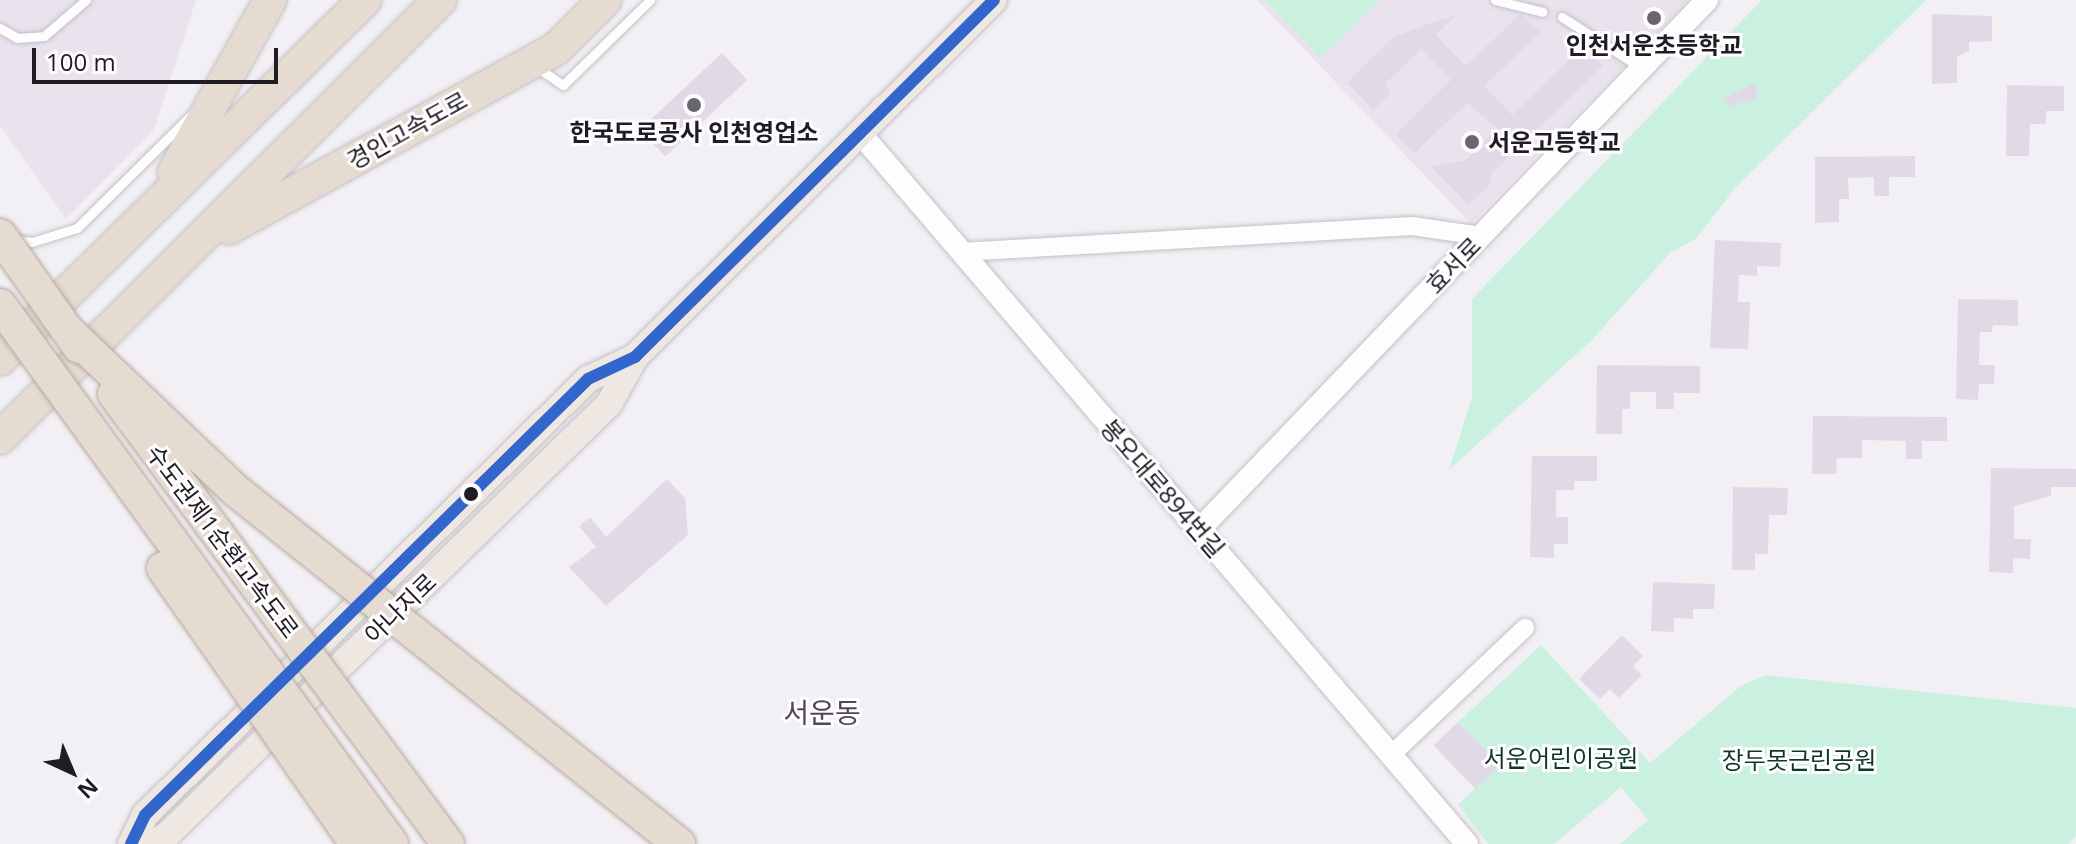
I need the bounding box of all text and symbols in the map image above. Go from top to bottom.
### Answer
marker: 인천서운초등학교 [1645,9,1663,27]
place label: 인천서운초등학교 [1566,31,1742,59]
scale bar [36,32,282,82]
text: 100 m [46,45,116,78]
street label: 경인고속도로 [342,85,472,175]
marker: 한국도로공사 인천영업소 [685,96,703,114]
place label: 한국도로공사 인천영업소 [569,118,819,146]
place label: 서운고등학교 [1488,128,1620,156]
marker: 서운고등학교 [1463,133,1481,151]
street label: 효서로 [1420,231,1486,299]
street label: 봉오대로894번길 [1095,413,1231,563]
street label: 수도권제1순환고속도로 [141,439,305,643]
unlabelled marker [463,486,479,502]
street label: 아나지로 [358,567,442,649]
district label: 서운동 [783,695,861,729]
north arrow [32,732,112,812]
park label: 서운어린이공원 [1484,744,1638,772]
park label: 장두못근린공원 [1722,746,1876,774]
text: N [72,772,106,806]

